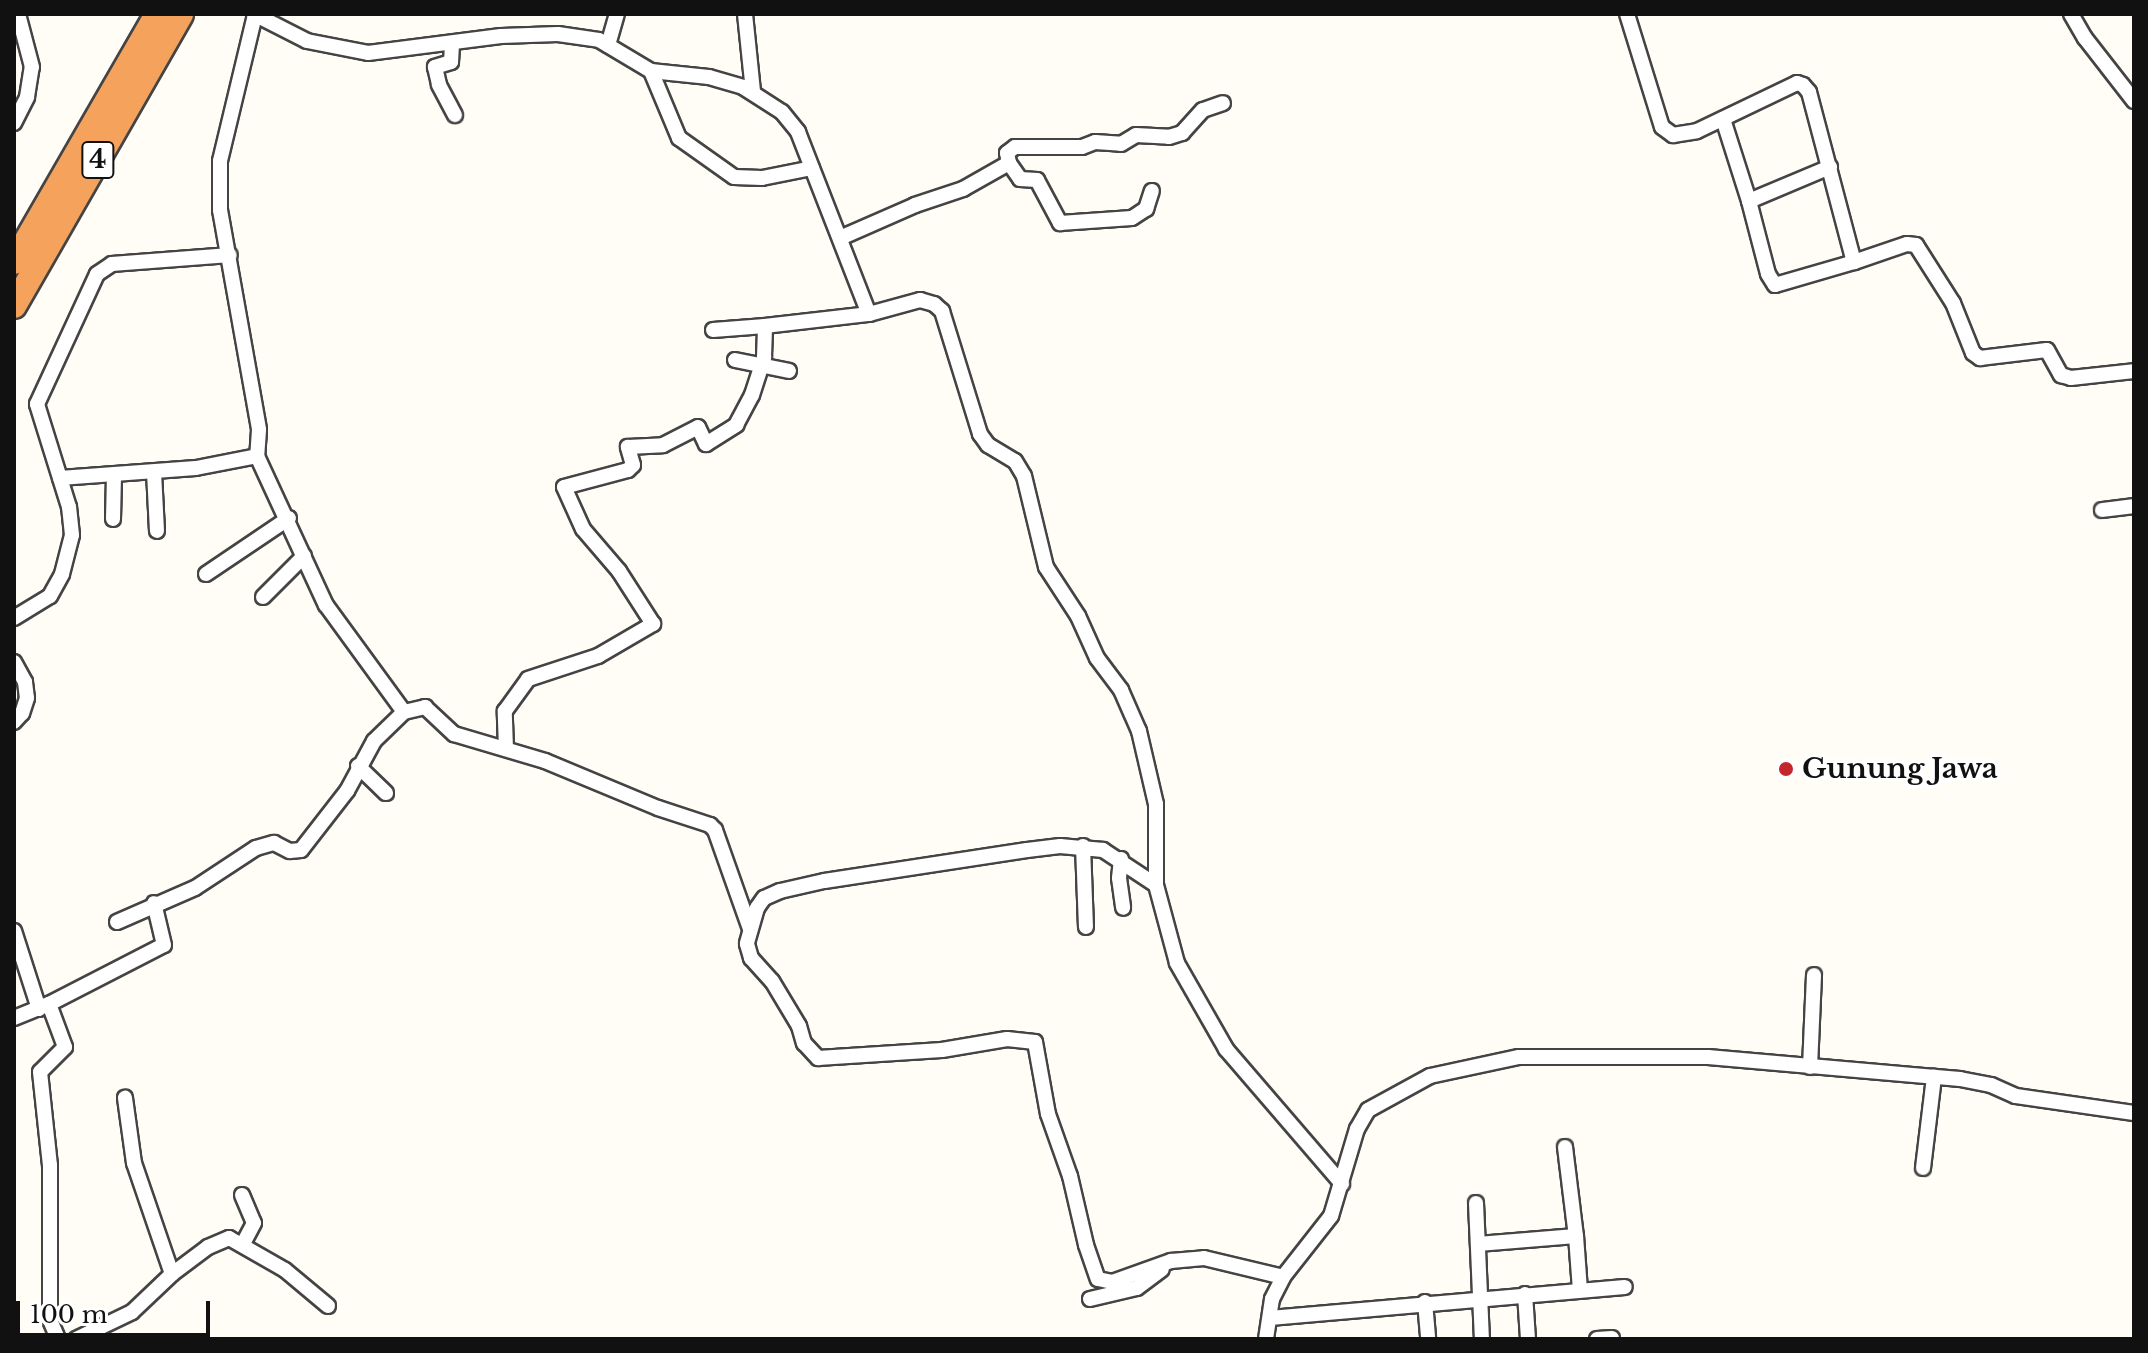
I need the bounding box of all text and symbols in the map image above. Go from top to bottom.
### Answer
road number: 4 [80,138,116,182]
place label: Gunung Jawa [1802,752,1998,786]
marker: Gunung Jawa [1777,760,1795,778]
scale bar [20,1285,214,1335]
text: 100 m [30,1300,108,1329]

